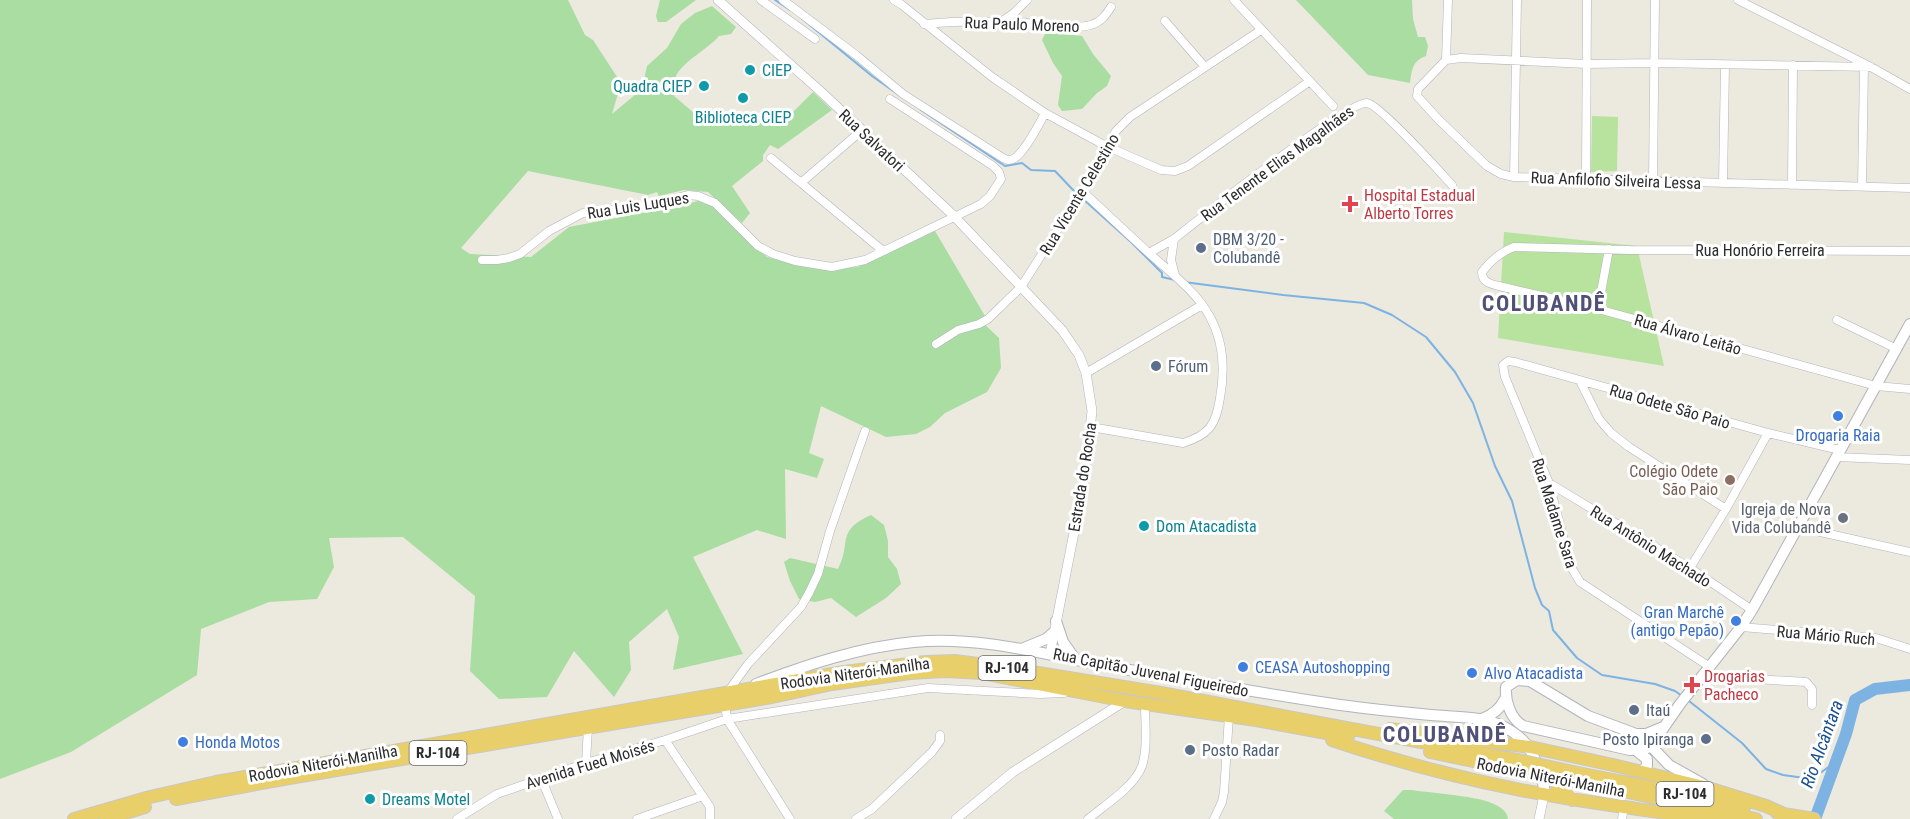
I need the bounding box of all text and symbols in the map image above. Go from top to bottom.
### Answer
street label: Rua Paulo Moreno [964,13,1080,36]
place label: CIEP [762,61,792,80]
marker: CIEP [743,63,757,77]
place label: Quadra CIEP [613,77,692,96]
marker: Quadra CIEP [697,79,711,93]
marker: Biblioteca CIEP [736,91,750,105]
street label: Rua Tenente Elias Magalhães [1197,102,1357,225]
street label: Rua Salvatori [835,105,908,176]
place label: Biblioteca CIEP [695,108,791,127]
street label: Rua Vicente Celestino [1036,130,1123,258]
street label: Rua Anfilofio Silveira Lessa [1530,168,1701,193]
place label: Hospital Estadual Alberto Torres [1364,186,1475,223]
street label: Rua Luis Luques [586,188,690,223]
marker: Hospital Estadual Alberto Torres [1341,195,1359,213]
place label: DBM 3/20 - Colubandê [1213,230,1284,267]
marker: DBM 3/20 - Colubandê [1194,241,1208,255]
street label: Rua Honório Ferreira [1695,241,1825,260]
district label: COLUBANDÊ [1482,291,1606,316]
street label: Rua Álvaro Leitão [1632,310,1744,359]
place label: Fórum [1168,357,1208,376]
marker: Fórum [1149,359,1163,373]
street label: Rua Odete São Paio [1607,380,1732,433]
marker: Drogaria Raia [1831,409,1845,423]
street label: Estrada do Rocha [1064,421,1101,533]
place label: Drogaria Raia [1796,426,1880,445]
street label: Rua Madame Sara [1528,456,1581,570]
place label: Colégio Odete São Paio [1629,462,1718,499]
marker: Colégio Odete São Paio [1723,473,1737,487]
place label: Igreja de Nova Vida Colubandê [1732,500,1831,537]
street label: Rua Antônio Machado [1587,502,1715,591]
marker: Igreja de Nova Vida Colubandê [1836,511,1850,525]
place label: Dom Atacadista [1156,517,1257,536]
marker: Dom Atacadista [1137,519,1151,533]
place label: Gran Marchê (antigo Pepão) [1631,603,1724,640]
marker: Gran Marchê (antigo Pepão) [1729,614,1743,628]
street label: Rua Mário Ruch [1776,622,1876,649]
street label: Rua Capitão Juvenal Figueiredo [1052,644,1250,701]
street label: Rodovia Niterói-Manilha [779,654,931,693]
road number: RJ-104 [978,656,1036,680]
place label: CEASA Autoshopping [1255,658,1390,677]
marker: CEASA Autoshopping [1236,660,1250,674]
place label: Alvo Atacadista [1484,664,1583,683]
marker: Alvo Atacadista [1465,666,1479,680]
place label: Drogarias Pacheco [1704,667,1765,704]
marker: Drogarias Pacheco [1685,678,1699,692]
water label: Rio Alcântara [1796,697,1847,791]
place label: Itaú [1646,701,1670,720]
marker: Itaú [1627,703,1641,717]
district label: COLUBANDÊ [1383,722,1507,747]
place label: Posto Ipiranga [1603,730,1694,749]
marker: Posto Ipiranga [1699,732,1713,746]
place label: Honda Motos [195,733,280,752]
marker: Honda Motos [176,735,190,749]
street label: Avenida Fued Moisés [523,736,657,793]
street label: Rodovia Niterói-Manilha [247,741,399,786]
road number: RJ-104 [410,741,466,765]
place label: Posto Radar [1202,741,1279,760]
marker: Posto Radar [1183,743,1197,757]
street label: Rodovia Niterói-Manilha [1475,754,1627,801]
road number: RJ-104 [1656,782,1714,806]
place label: Dreams Motel [382,790,470,809]
marker: Dreams Motel [363,792,377,806]

